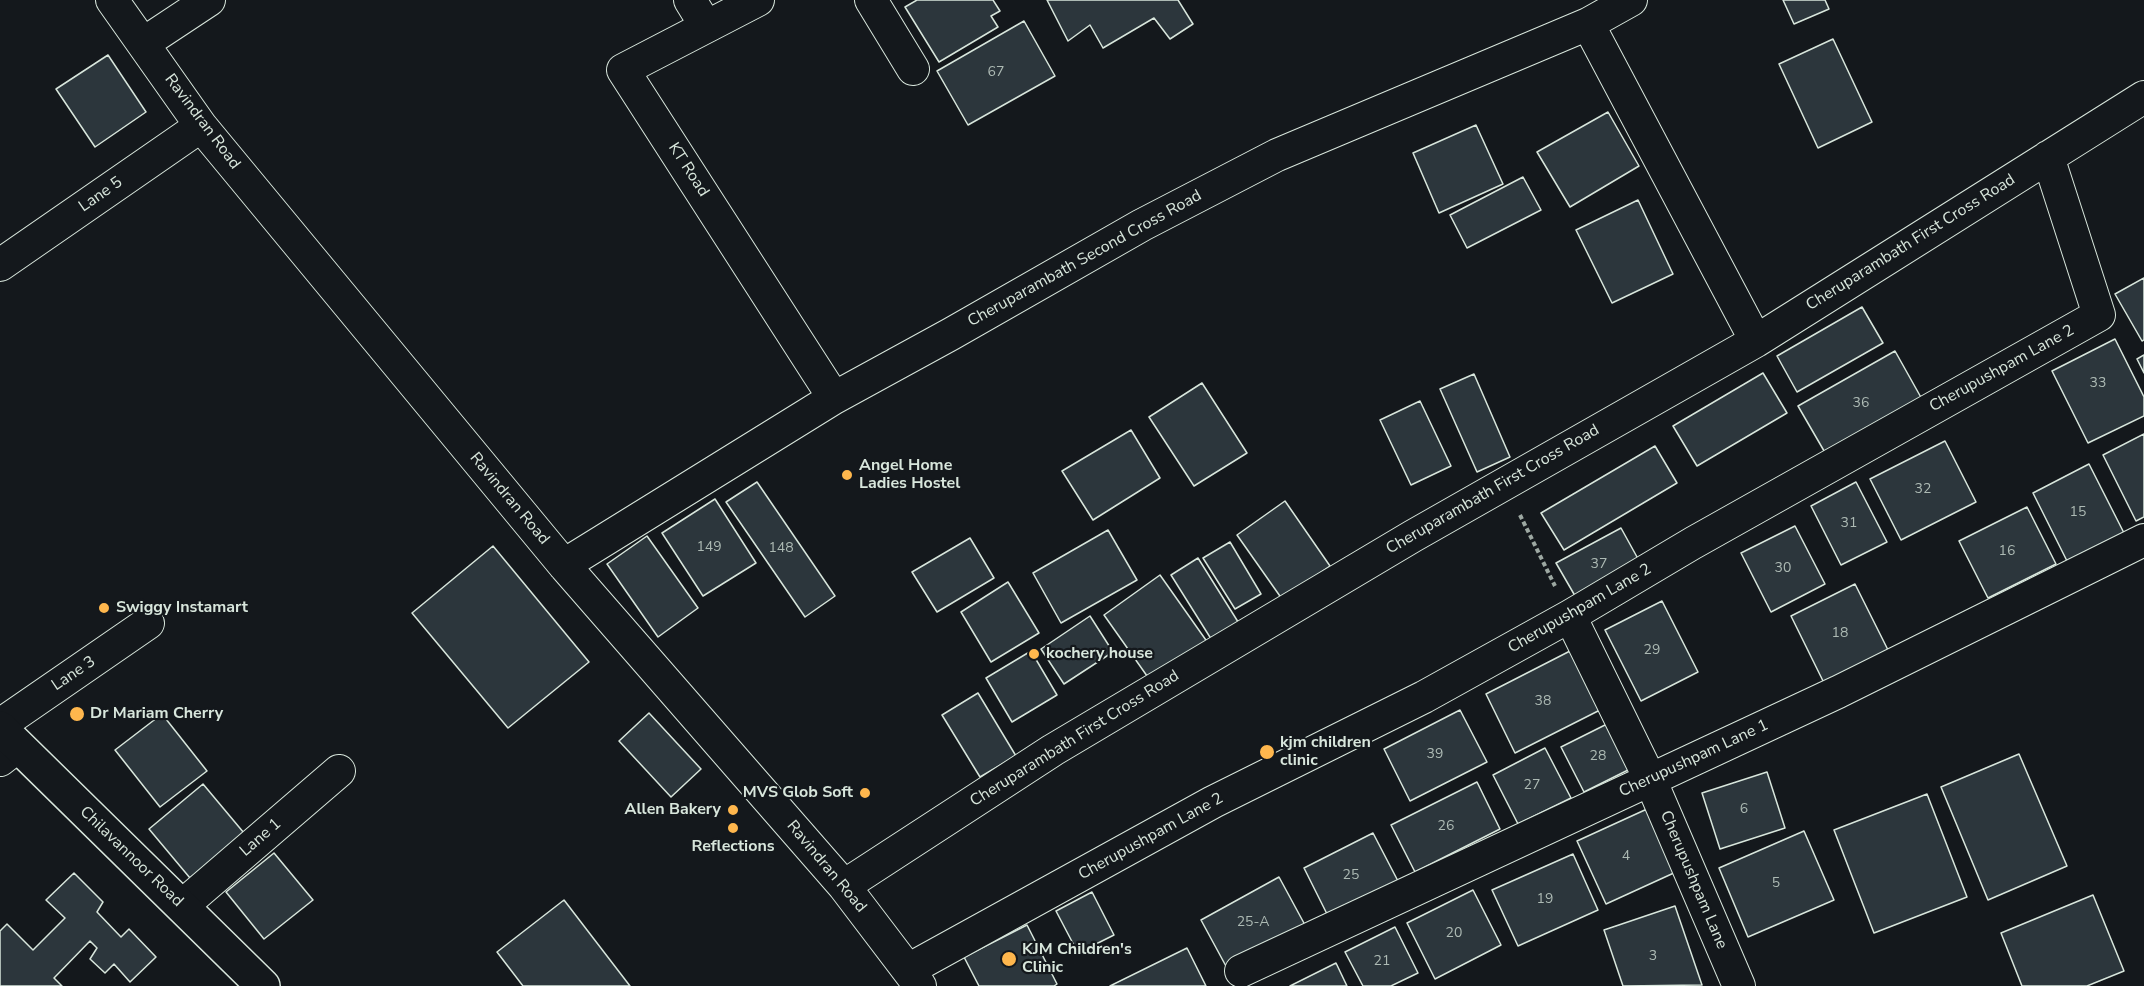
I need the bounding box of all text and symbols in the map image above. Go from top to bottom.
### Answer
house number: 67 [988,65,1004,81]
street label: Ravindran Road [160,71,244,173]
street label: KT Road [663,139,713,201]
street label: Cheruparambath First Cross Road [1803,171,2019,315]
street label: Lane 5 [76,173,126,217]
street label: Cheruparambath Second Cross Road [965,187,1205,331]
street label: Cherupushpam Lane 2 [1926,321,2078,417]
house number: 33 [2090,376,2106,392]
house number: 36 [1853,396,1869,412]
street label: Cheruparambath First Cross Road [1383,421,1603,559]
street label: Ravindran Road [465,449,553,549]
place label: Angel Home Ladies Hostel [859,456,960,494]
marker: Angel Home Ladies Hostel [840,468,854,482]
house number: 32 [1915,482,1931,498]
house number: 15 [2070,505,2086,521]
house number: 31 [1841,516,1857,532]
house number: 149 [696,540,722,556]
house number: 148 [768,541,794,557]
house number: 16 [1999,544,2015,560]
house number: 37 [1591,557,1607,573]
street label: Cherupushpam Lane 2 [1505,560,1655,658]
house number: 30 [1775,561,1791,577]
place label: Swiggy Instamart [116,598,248,618]
marker: Swiggy Instamart [97,601,111,615]
house number: 18 [1832,626,1848,642]
house number: 29 [1644,643,1660,659]
place label: kochery house [1046,644,1153,664]
marker: kochery house [1027,647,1041,661]
street label: Lane 3 [49,652,99,696]
street label: Cheruparambath First Cross Road [967,667,1183,811]
house number: 38 [1535,694,1551,710]
place label: Dr Mariam Cherry [90,704,223,724]
marker: Dr Mariam Cherry [68,705,86,723]
street label: Cherupushpam Lane 1 [1616,716,1772,802]
place label: kjm children clinic [1280,733,1371,771]
marker: kjm children clinic [1258,743,1276,761]
house number: 39 [1427,747,1443,763]
house number: 28 [1590,749,1606,765]
house number: 27 [1524,778,1540,794]
place label: MVS Glob Soft [743,783,853,803]
marker: MVS Glob Soft [858,786,872,800]
street label: Cherupushpam Lane 2 [1075,789,1227,885]
place label: Allen Bakery [625,800,721,820]
house number: 6 [1740,802,1748,818]
street label: Chilavannoor Road [75,803,187,911]
marker: Allen Bakery [726,803,740,817]
street label: Cherupushpam Lane [1655,808,1731,952]
street label: Lane 1 [236,815,286,861]
street label: Ravindran Road [782,817,870,917]
house number: 26 [1438,819,1454,835]
marker: Reflections [726,821,740,835]
place label: Reflections [691,837,775,857]
house number: 4 [1622,849,1630,865]
house number: 25 [1343,868,1359,884]
house number: 5 [1772,876,1780,892]
house number: 19 [1537,892,1553,908]
house number: 25-A [1237,915,1269,931]
house number: 20 [1446,926,1462,942]
place label: KJM Children's Clinic [1022,940,1132,978]
house number: 3 [1649,949,1657,965]
marker: KJM Children's Clinic [1000,950,1018,968]
house number: 21 [1374,954,1390,970]

